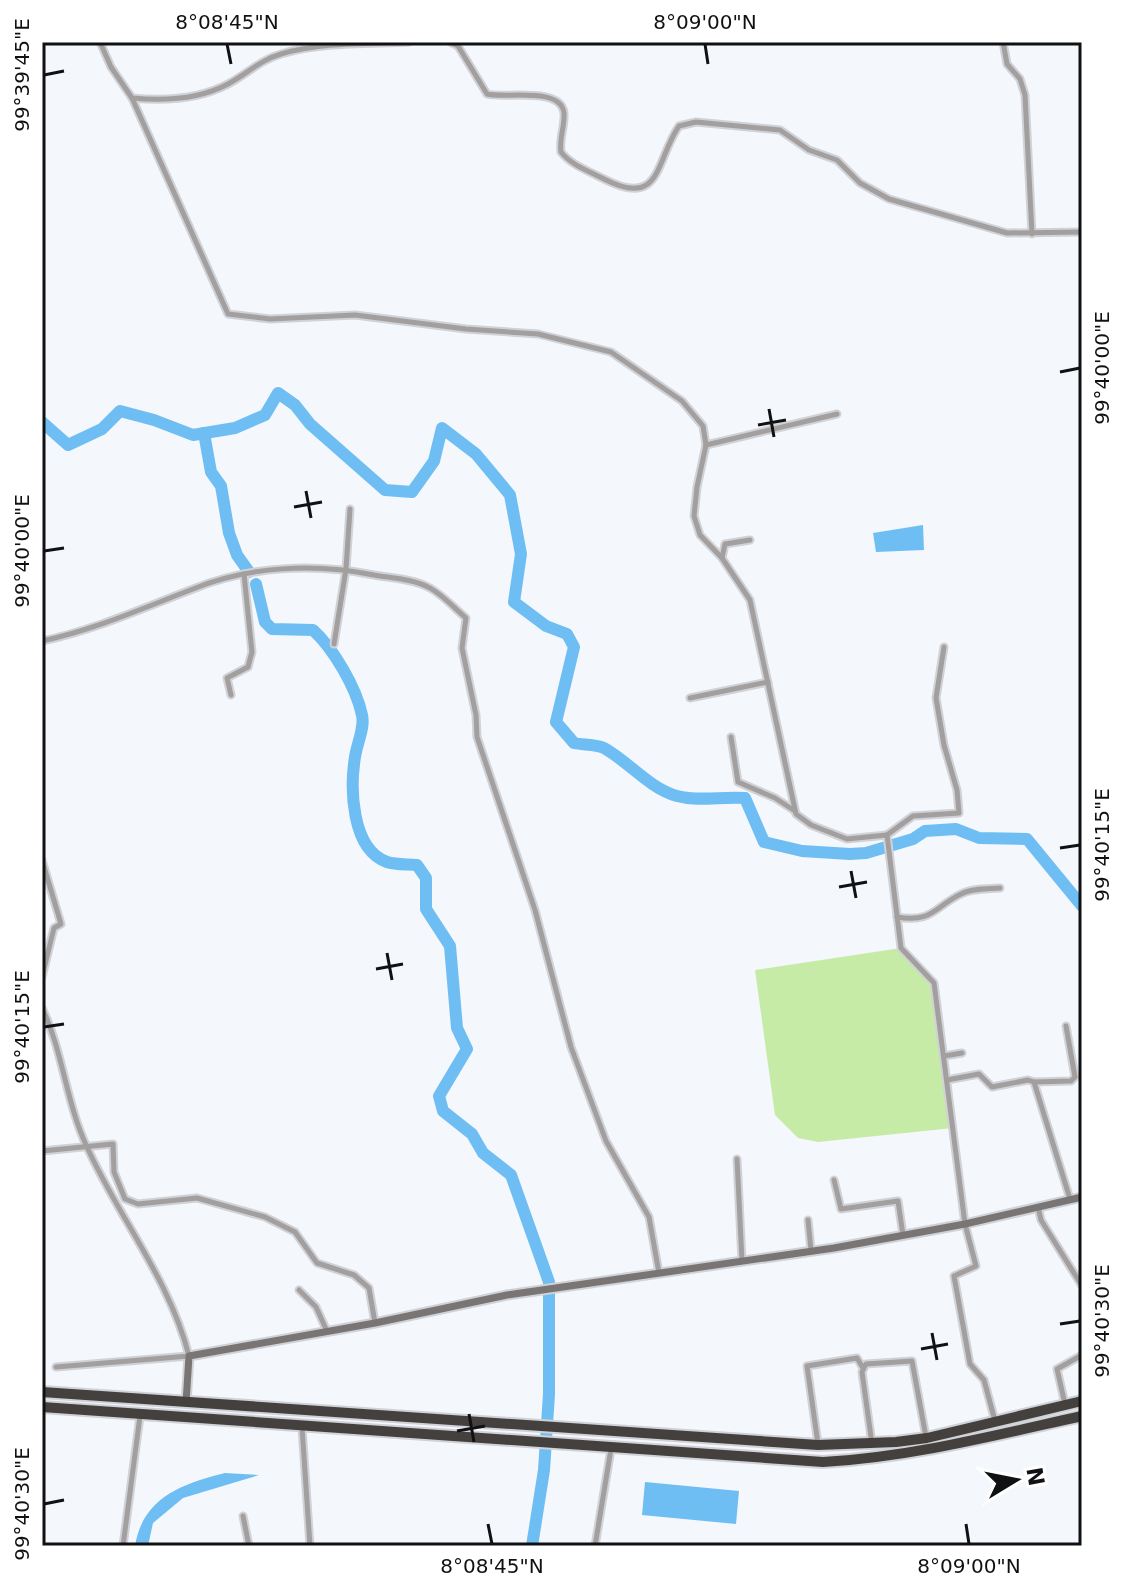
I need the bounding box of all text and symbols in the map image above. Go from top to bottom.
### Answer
text: 8°08'45"N [175,10,279,34]
text: 8°09'00"N [653,10,757,34]
text: 99°39'45"E [10,18,34,132]
text: 99°40'00"E [1090,311,1114,425]
text: 99°40'00"E [10,494,34,608]
text: 99°40'15"E [1090,788,1114,902]
text: 99°40'15"E [10,970,34,1084]
text: 99°40'30"E [1090,1264,1114,1378]
north arrow [976,1440,1056,1520]
text: 99°40'30"E [10,1447,34,1561]
text: N [1021,1465,1049,1488]
text: 8°08'45"N [440,1554,544,1578]
text: 8°09'00"N [917,1554,1021,1578]

